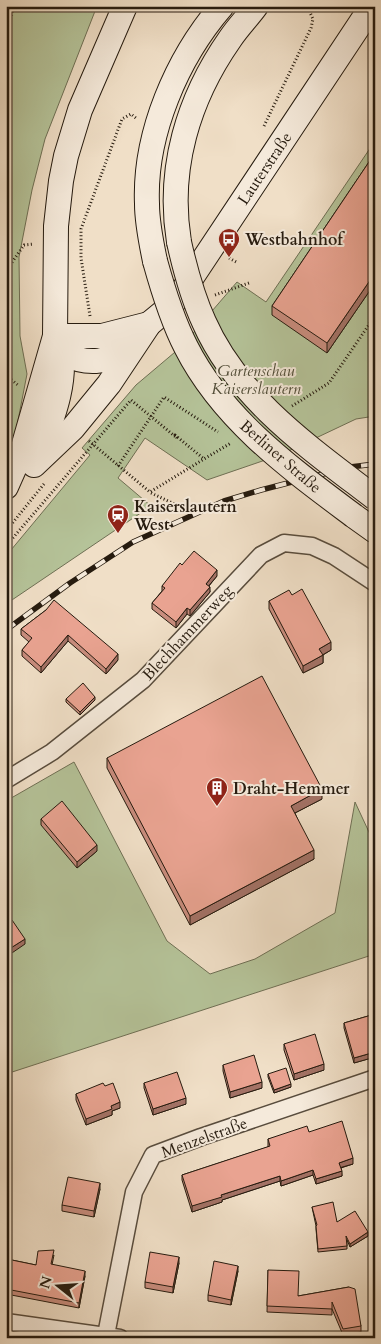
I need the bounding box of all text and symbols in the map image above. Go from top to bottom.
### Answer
street label: Lauterstraße [232,128,297,209]
bus stop icon: Westbahnhof [217,227,241,258]
place label: Westbahnhof [244,229,345,251]
park label: Gartenschau Kaiserslautern [211,360,301,400]
street label: Berliner Straße [235,415,326,498]
place label: Kaiserslautern West [133,496,238,536]
station icon: Kaiserslautern West [106,503,130,534]
street label: Blechhammerweg [138,580,238,685]
building icon: Draht-Hemmer [205,776,229,807]
place label: Draht-Hemmer [233,778,350,800]
street label: Menzelstraße [158,1112,250,1164]
north arrow [32,1262,82,1312]
text: N [35,1274,57,1291]

